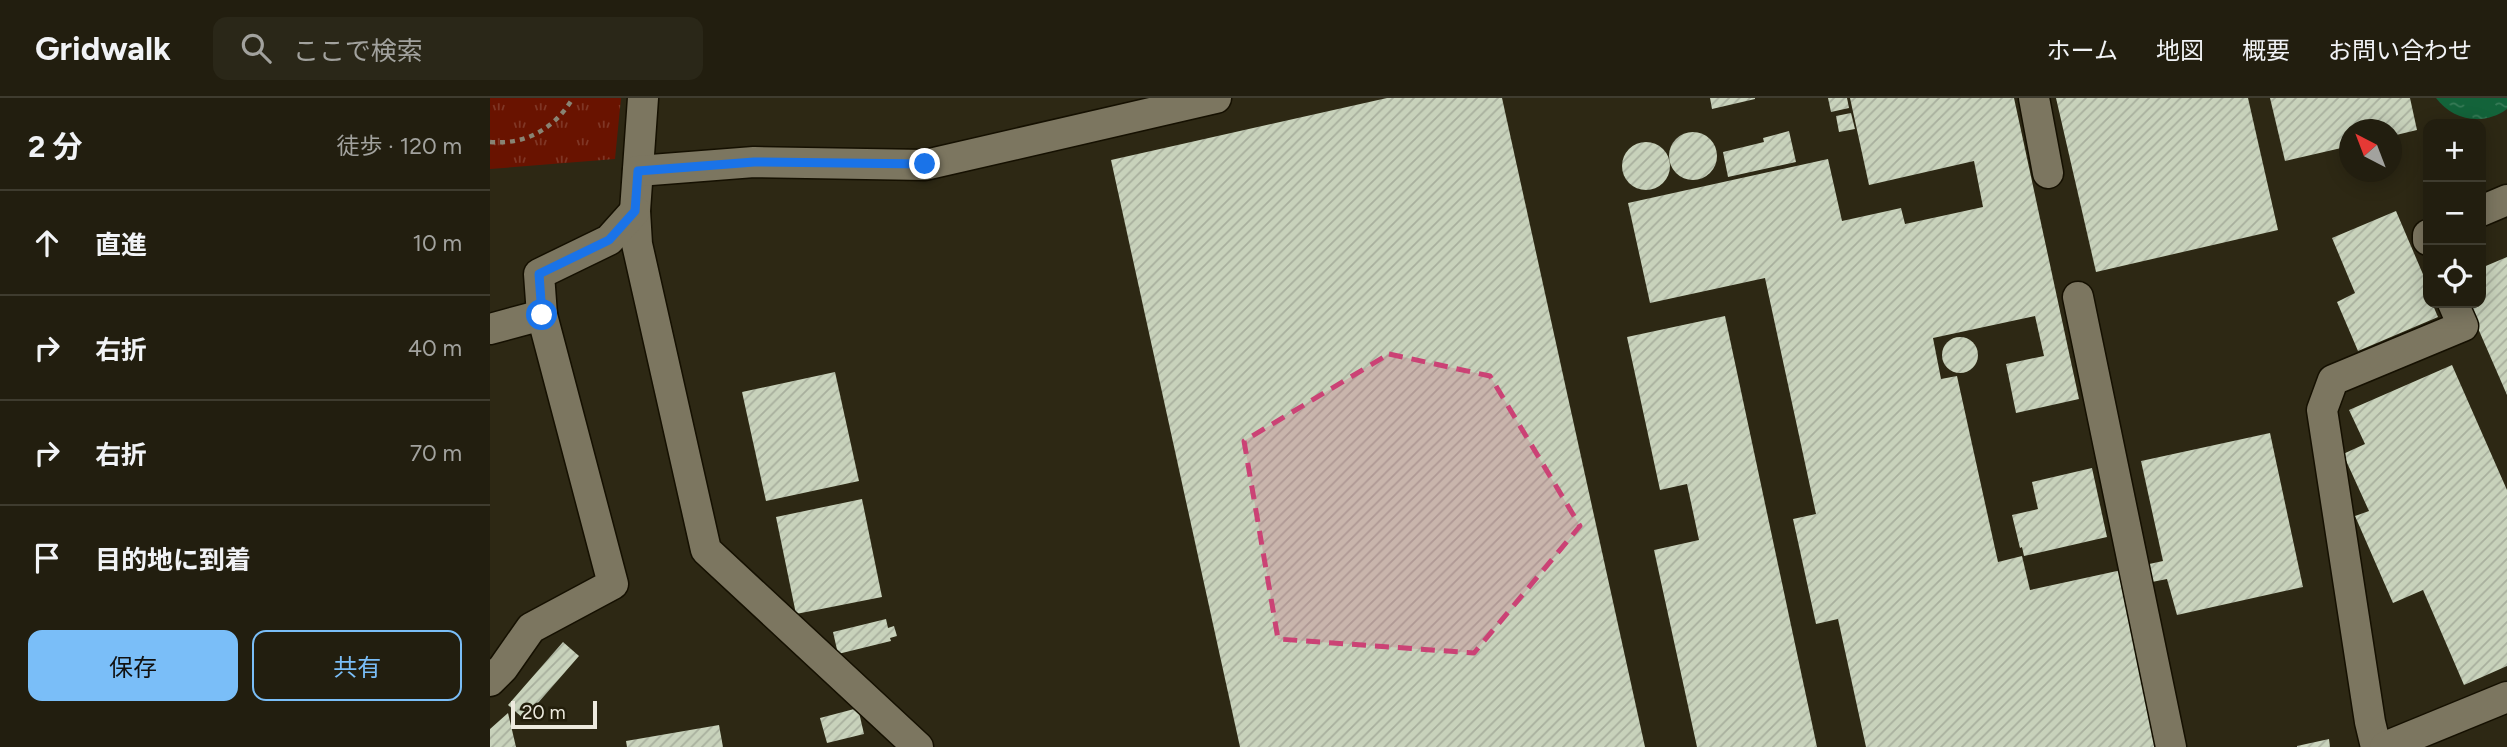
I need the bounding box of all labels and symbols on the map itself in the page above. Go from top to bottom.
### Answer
north arrow [2339,119,2402,182]
route end [909,148,940,179]
route start [526,299,557,330]
scale bar [511,698,597,730]

